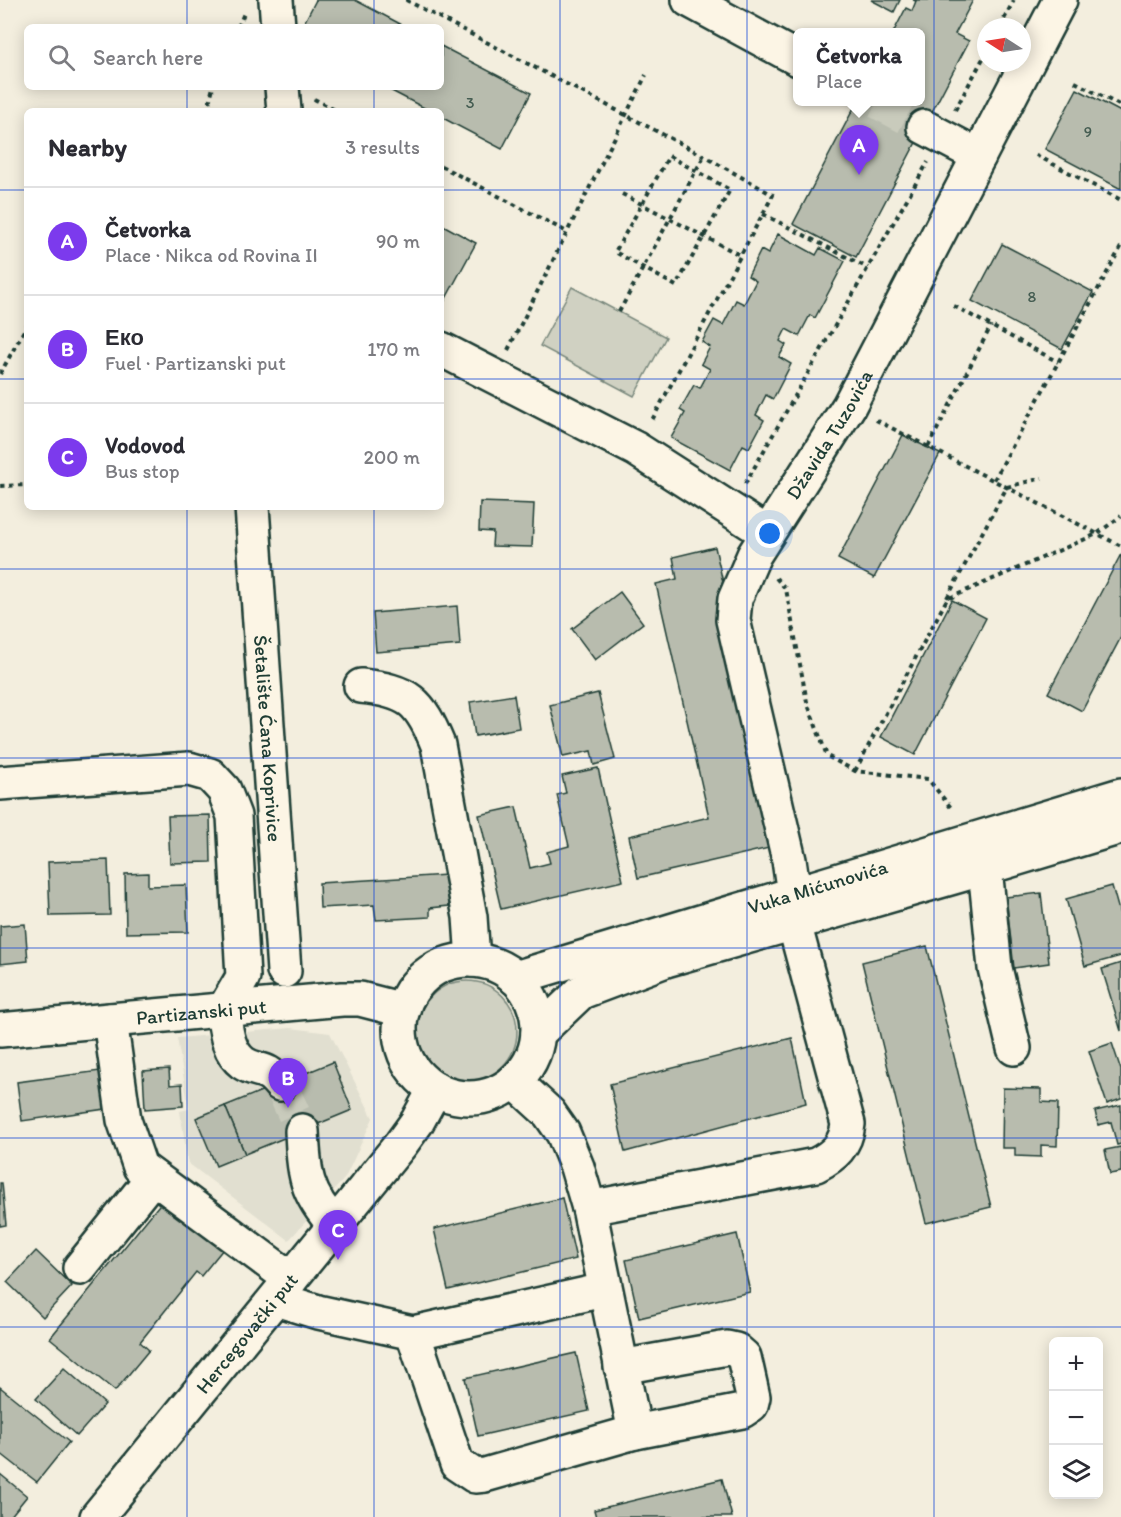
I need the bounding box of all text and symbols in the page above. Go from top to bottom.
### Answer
north arrow [977,18,1031,72]
search box [24,24,444,90]
popup [793,28,925,106]
icon: search [45,41,78,74]
text: Četvorka [816,42,902,69]
text: Search here [93,44,203,71]
text: Place [816,69,862,93]
house number: 3 [466,93,475,112]
house number: 9 [1084,122,1092,141]
pin: A [840,126,878,175]
text: Nearby [48,131,127,163]
text: 3 results [345,135,420,159]
text: Četvorka [105,216,191,243]
text: A [61,229,74,253]
text: 90 m [376,229,420,253]
text: Place · Nikca od Rovina II [105,243,318,267]
house number: 8 [1028,287,1037,306]
text: Еко [105,324,144,351]
text: B [61,337,74,361]
text: 170 m [367,337,420,361]
text: Fuel · Partizanski put [105,351,286,375]
street label: Džavida Tuzovića [781,365,878,504]
text: Vodovod [105,432,185,459]
text: C [61,445,74,469]
text: 200 m [364,445,420,469]
text: Bus stop [105,459,180,483]
your location [755,519,784,548]
street label: Šetalište Ćana Koprivice [249,634,287,843]
street label: Vuka Mićunovića [745,854,891,919]
street label: Partizanski put [135,994,268,1030]
pin: B [268,1058,308,1108]
pin: C [318,1210,358,1260]
street label: Hercegovački put [191,1268,303,1398]
map controls [1049,1337,1103,1499]
button: + [1049,1337,1103,1391]
button: − [1049,1391,1103,1445]
button: layers [1049,1445,1103,1499]

